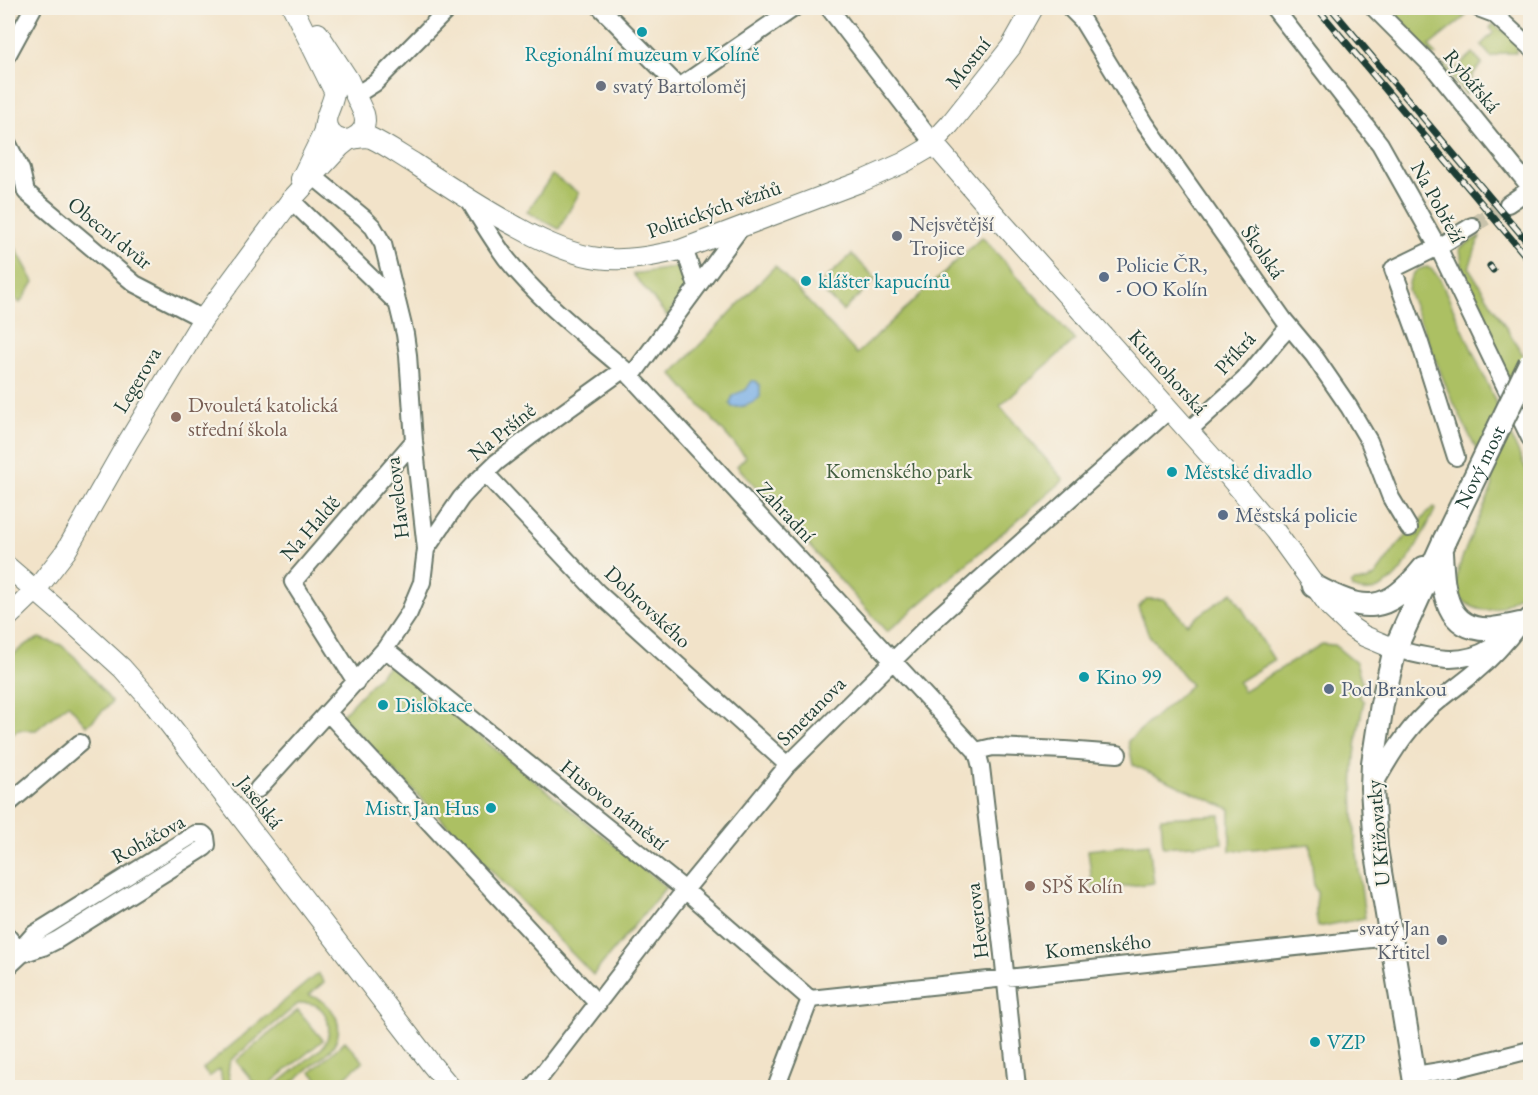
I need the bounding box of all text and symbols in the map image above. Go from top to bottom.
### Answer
marker: Regionální muzeum v Kolíně [635,25,649,39]
street label: Mostní [939,31,997,94]
place label: Regionální muzeum v Kolíně [524,40,760,67]
street label: Rybářská [1438,43,1507,119]
place label: svatý Bartoloměj [613,72,746,99]
marker: svatý Bartoloměj [594,79,608,93]
street label: Na Pobřeží [1405,156,1472,248]
street label: Politických vězňů [643,173,784,244]
street label: Obecní dvůr [62,190,158,275]
place label: Nejsvětější Trojice [909,210,995,261]
street label: Školská [1235,219,1292,284]
marker: Nejsvětější Trojice [890,229,904,243]
place label: Policie ČR, - OO Kolín [1116,251,1208,302]
place label: klášter kapucínů [818,267,950,294]
marker: Policie ČR, - OO Kolín [1097,270,1111,284]
marker: klášter kapucínů [799,274,813,288]
street label: Kutnohorská [1123,323,1214,421]
street label: Příkrá [1208,325,1261,380]
street label: Legerova [106,341,167,418]
place label: Dvouletá katolická střední škola [188,391,339,442]
street label: Na Pršíně [462,396,541,467]
marker: Dvouletá katolická střední škola [169,410,183,424]
street label: Nový most [1448,420,1511,513]
street label: Havelcova [378,455,415,541]
park label: Komenského park [826,457,973,484]
place label: Městské divadlo [1184,458,1312,485]
marker: Městské divadlo [1165,465,1179,479]
street label: Zahradní [751,475,822,549]
street label: Na Haldě [274,489,346,566]
place label: Městská policie [1235,501,1357,528]
marker: Městská policie [1216,508,1230,522]
street label: Dobrovského [599,559,698,654]
place label: Kino 99 [1096,663,1161,690]
street label: Smetanova [770,670,852,751]
marker: Kino 99 [1077,670,1091,684]
place label: Pod Brankou [1341,675,1447,702]
marker: Pod Brankou [1322,682,1336,696]
place label: Dislokace [395,691,472,718]
marker: Dislokace [376,698,390,712]
street label: Husovo náměstí [555,753,674,857]
street label: Jaselská [230,768,290,834]
street label: U Křižovatky [1359,778,1396,888]
place label: Mistr Jan Hus [365,794,479,821]
marker: Mistr Jan Hus [484,801,498,815]
street label: Roháčova [106,807,190,870]
place label: SPŠ Kolín [1042,872,1123,899]
marker: SPŠ Kolín [1023,879,1037,893]
street label: Heverova [958,881,995,961]
place label: svatý Jan Křtitel [1359,914,1430,965]
street label: Komenského [1044,927,1152,964]
marker: svatý Jan Křtitel [1435,933,1449,947]
place label: VZP [1327,1028,1366,1055]
marker: VZP [1308,1035,1322,1049]

